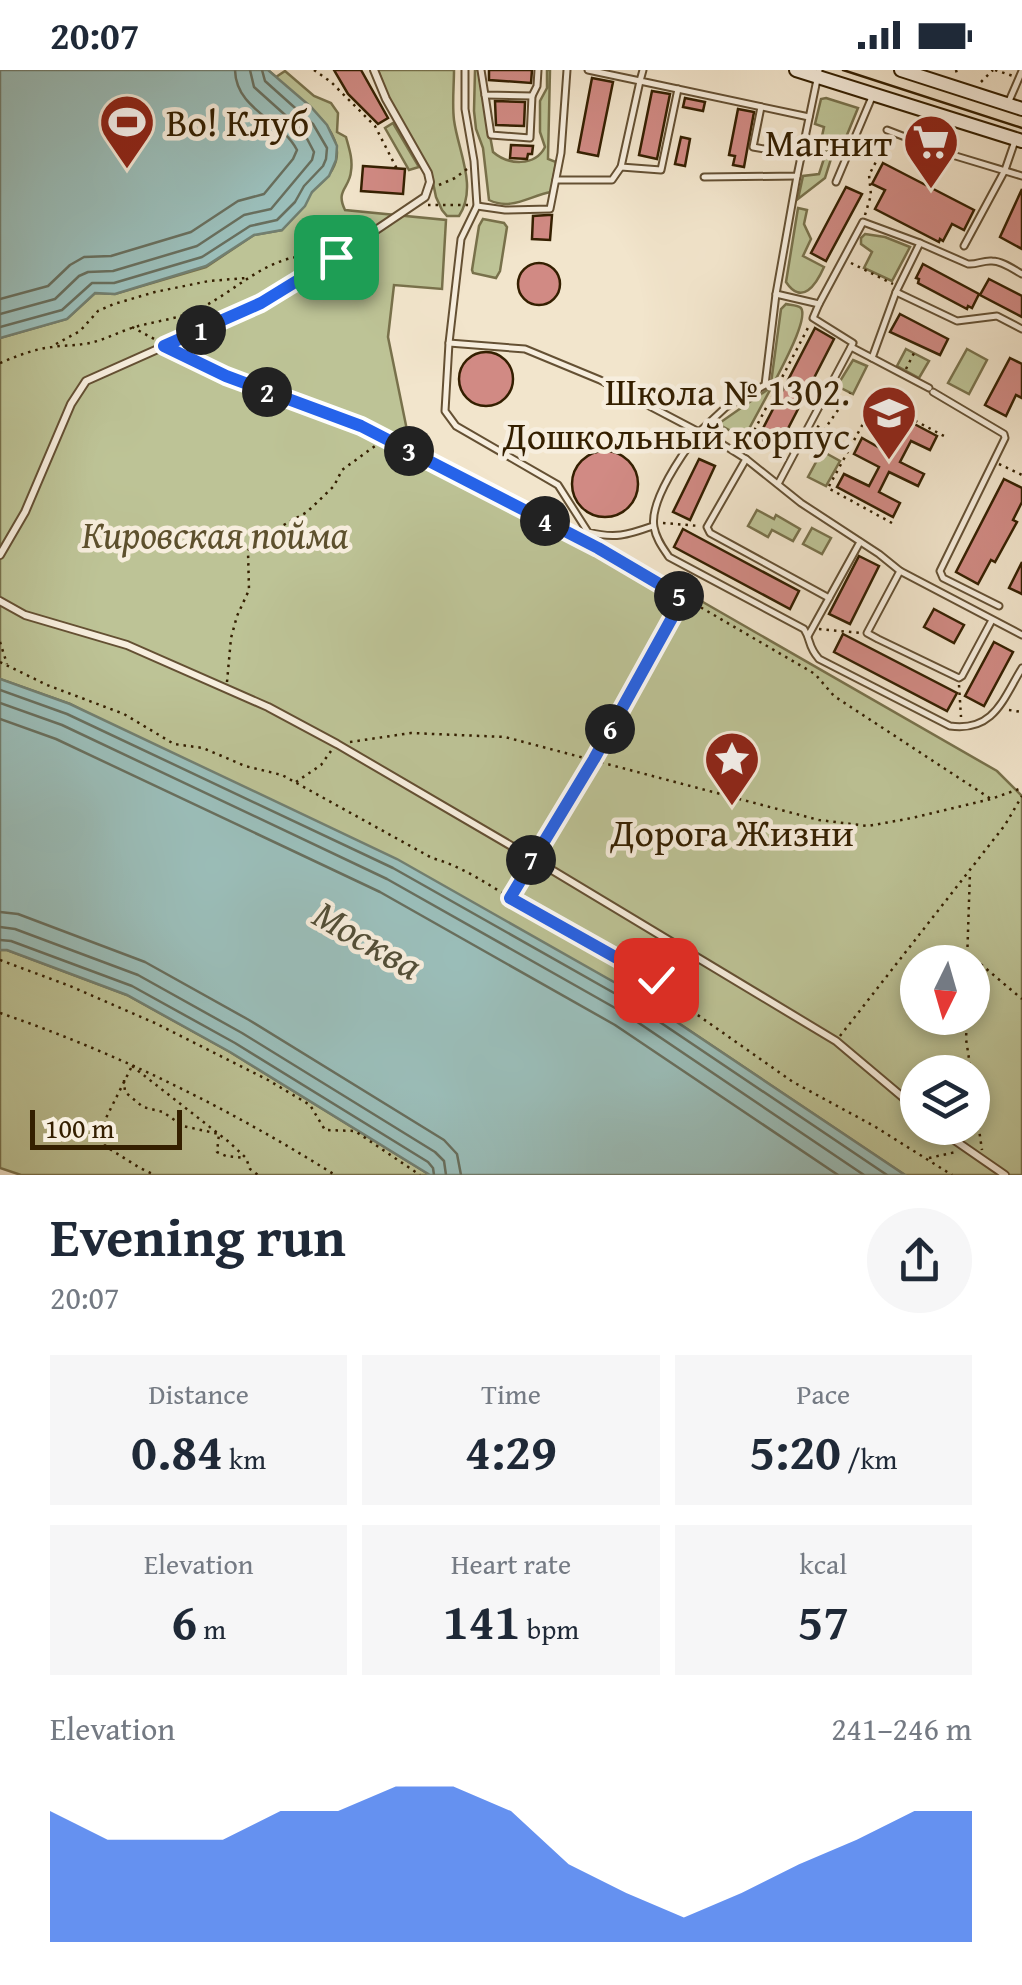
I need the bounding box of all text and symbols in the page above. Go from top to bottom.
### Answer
text: 20:07 [50,7,140,63]
sports icon: Во! Клуб [97,92,157,171]
place label: Во! Клуб [166,94,309,150]
supermarket icon: Магнит [901,112,961,191]
place label: Магнит [765,114,893,170]
pin [294,215,379,300]
icon: arrive [309,230,364,285]
pin: 1 [176,305,226,355]
text: 1 [194,309,208,350]
place label: Школа № 1302. Дошкольный корпус [501,363,850,463]
pin: 2 [242,367,292,417]
text: 2 [260,371,274,412]
school or university icon: Школа № 1302. Дошкольный корпус [859,383,919,462]
pin: 3 [384,426,434,476]
text: 3 [402,430,416,471]
pin: 4 [520,496,570,546]
text: 4 [538,500,552,541]
park label: Кировская пойма [82,506,349,562]
pin: 5 [654,571,704,621]
text: 5 [672,575,686,616]
pin: 6 [585,704,635,754]
text: 6 [603,708,617,749]
place icon: Дорога Жизни [702,729,762,808]
place label: Дорога Жизни [609,804,854,860]
pin: 7 [506,835,556,885]
text: 7 [524,839,538,880]
water label: Москва [302,884,434,994]
pin [614,938,699,1023]
north arrow [900,945,990,1035]
map controls [900,945,990,1145]
icon: check [629,953,684,1008]
button: layers [900,1055,990,1145]
scale bar [30,1105,182,1150]
text: 100 m [45,1107,114,1148]
text: Evening run [50,1196,346,1276]
button: share [867,1208,972,1313]
text: 20:07 [50,1274,119,1321]
text: Distance [148,1373,249,1414]
text: Time [481,1373,541,1414]
text: Pace [796,1373,850,1414]
text: 0.84 [131,1414,223,1487]
text: 4:29 [465,1414,557,1487]
text: 5:20 [749,1414,841,1487]
text: km [223,1438,266,1479]
text: /km [841,1438,897,1479]
text: Elevation [144,1543,253,1584]
text: Heart rate [451,1543,571,1584]
text: kcal [799,1543,847,1584]
text: 6 [171,1584,197,1657]
text: 141 [443,1584,521,1657]
text: 57 [797,1584,849,1657]
text: m [197,1608,226,1649]
text: bpm [521,1608,579,1649]
text: Elevation [50,1705,175,1752]
text: 241–246 m [831,1705,972,1752]

